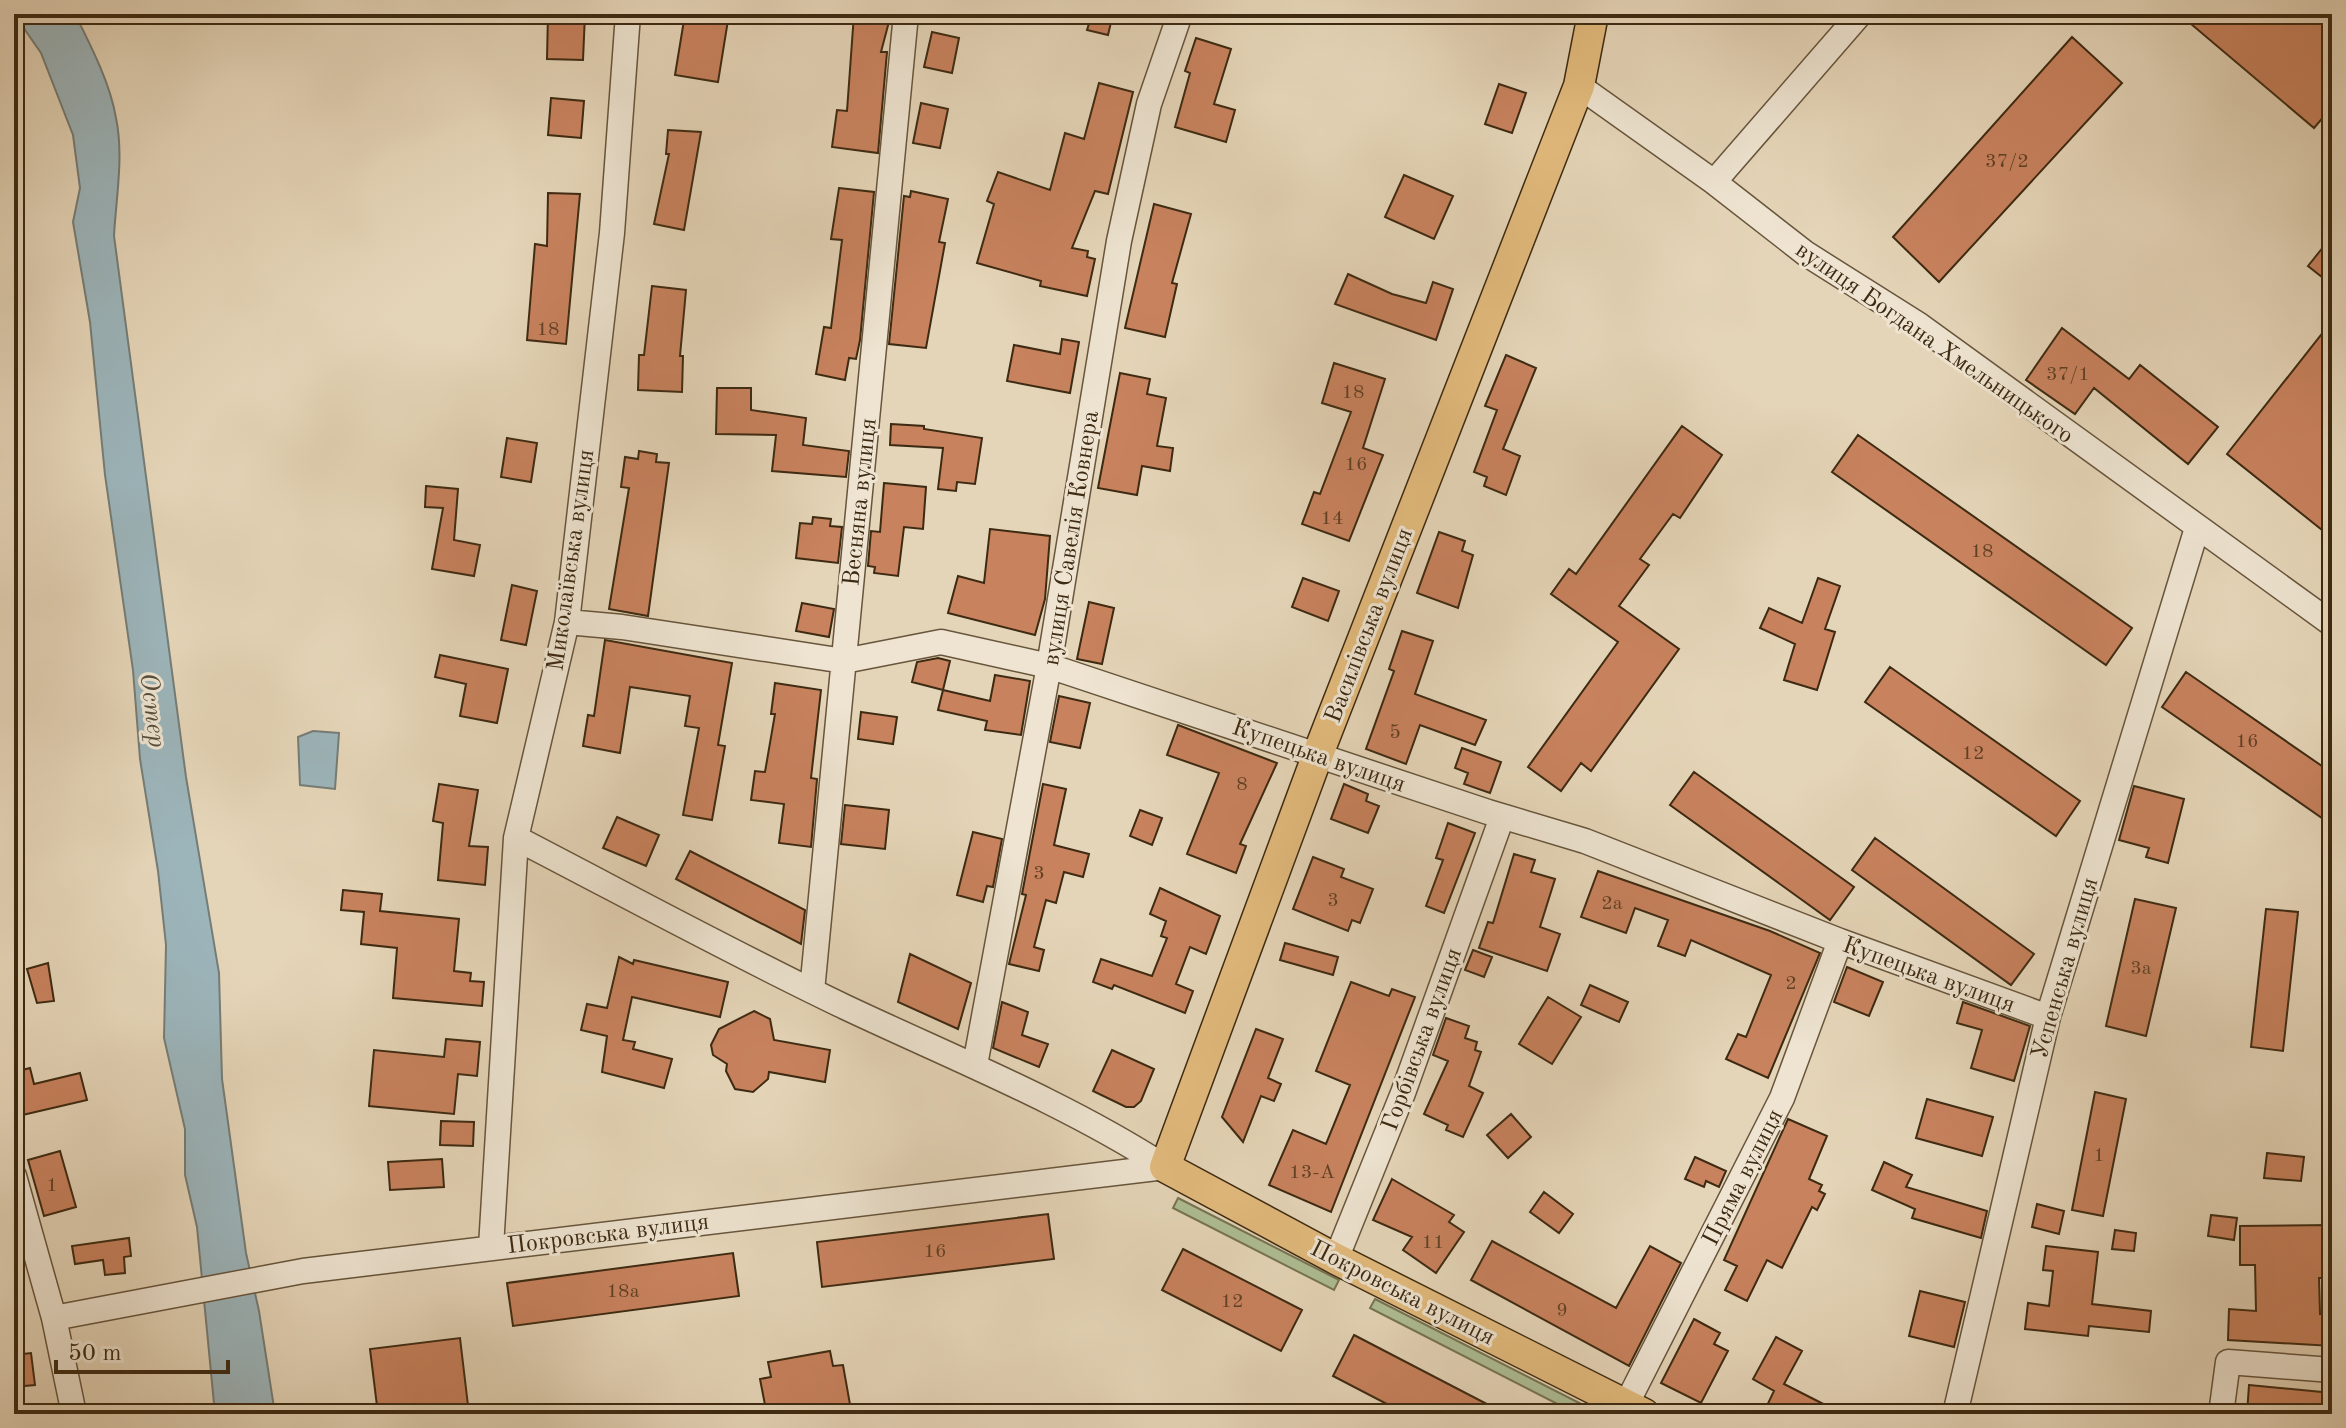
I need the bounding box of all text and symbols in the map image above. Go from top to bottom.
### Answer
house number: 37/2 [1985,152,2029,172]
street label: вулиця Богдана Хмельницького [1791,238,2077,449]
house number: 18 [536,320,560,340]
house number: 37/1 [2046,365,2090,385]
house number: 18 [1341,383,1365,403]
street label: вулиця Савелія Ковнера [1040,409,1104,668]
street label: Весняна вулиця [840,417,882,587]
street label: Миколаївська вулиця [545,448,599,673]
house number: 16 [1344,455,1368,475]
house number: 14 [1320,509,1344,529]
street label: Василівська вулиця [1322,525,1418,726]
house number: 18 [1970,542,1994,562]
water label: Остер [135,671,169,749]
street label: Купецька вулиця [1229,716,1408,798]
house number: 5 [1389,723,1401,743]
house number: 16 [2235,732,2259,752]
house number: 12 [1961,744,1985,764]
house number: 8 [1236,775,1248,795]
house number: 3 [1033,864,1045,884]
street label: Успенська вулиця [2029,875,2103,1062]
house number: 3 [1327,891,1339,911]
house number: 2а [1601,894,1623,914]
street label: Купецька вулиця [1839,934,2018,1018]
street label: Горбівська вулиця [1379,945,1467,1134]
house number: 3а [2130,959,2152,979]
house number: 2 [1785,974,1797,994]
street label: Пряма вулиця [1699,1106,1788,1250]
house number: 1 [2093,1146,2105,1166]
house number: 13-А [1289,1163,1335,1183]
house number: 1 [46,1176,58,1196]
street label: Покровська вулиця [506,1211,711,1259]
house number: 11 [1421,1233,1445,1253]
street label: Покровська вулиця [1306,1237,1498,1351]
house number: 16 [923,1242,947,1262]
house number: 18а [606,1282,640,1302]
house number: 12 [1220,1292,1244,1312]
house number: 9 [1556,1301,1568,1321]
scale bar [56,1324,228,1374]
text: 50 m [68,1342,122,1366]

